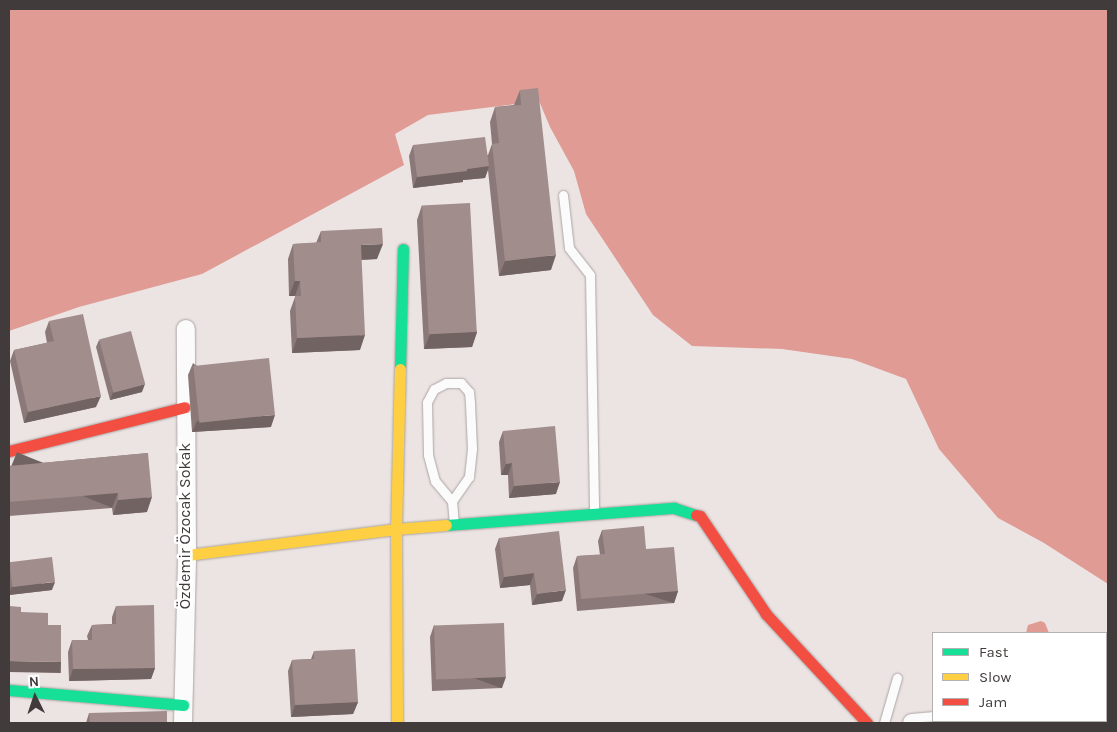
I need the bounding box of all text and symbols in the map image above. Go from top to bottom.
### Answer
street label: Özdemir Özocak Sokak [175,443,195,609]
legend [932,632,1107,722]
text: Fast [979,643,1008,661]
text: Slow [979,668,1011,686]
north arrow [10,672,60,722]
text: N [28,673,40,690]
text: Jam [979,693,1007,711]

